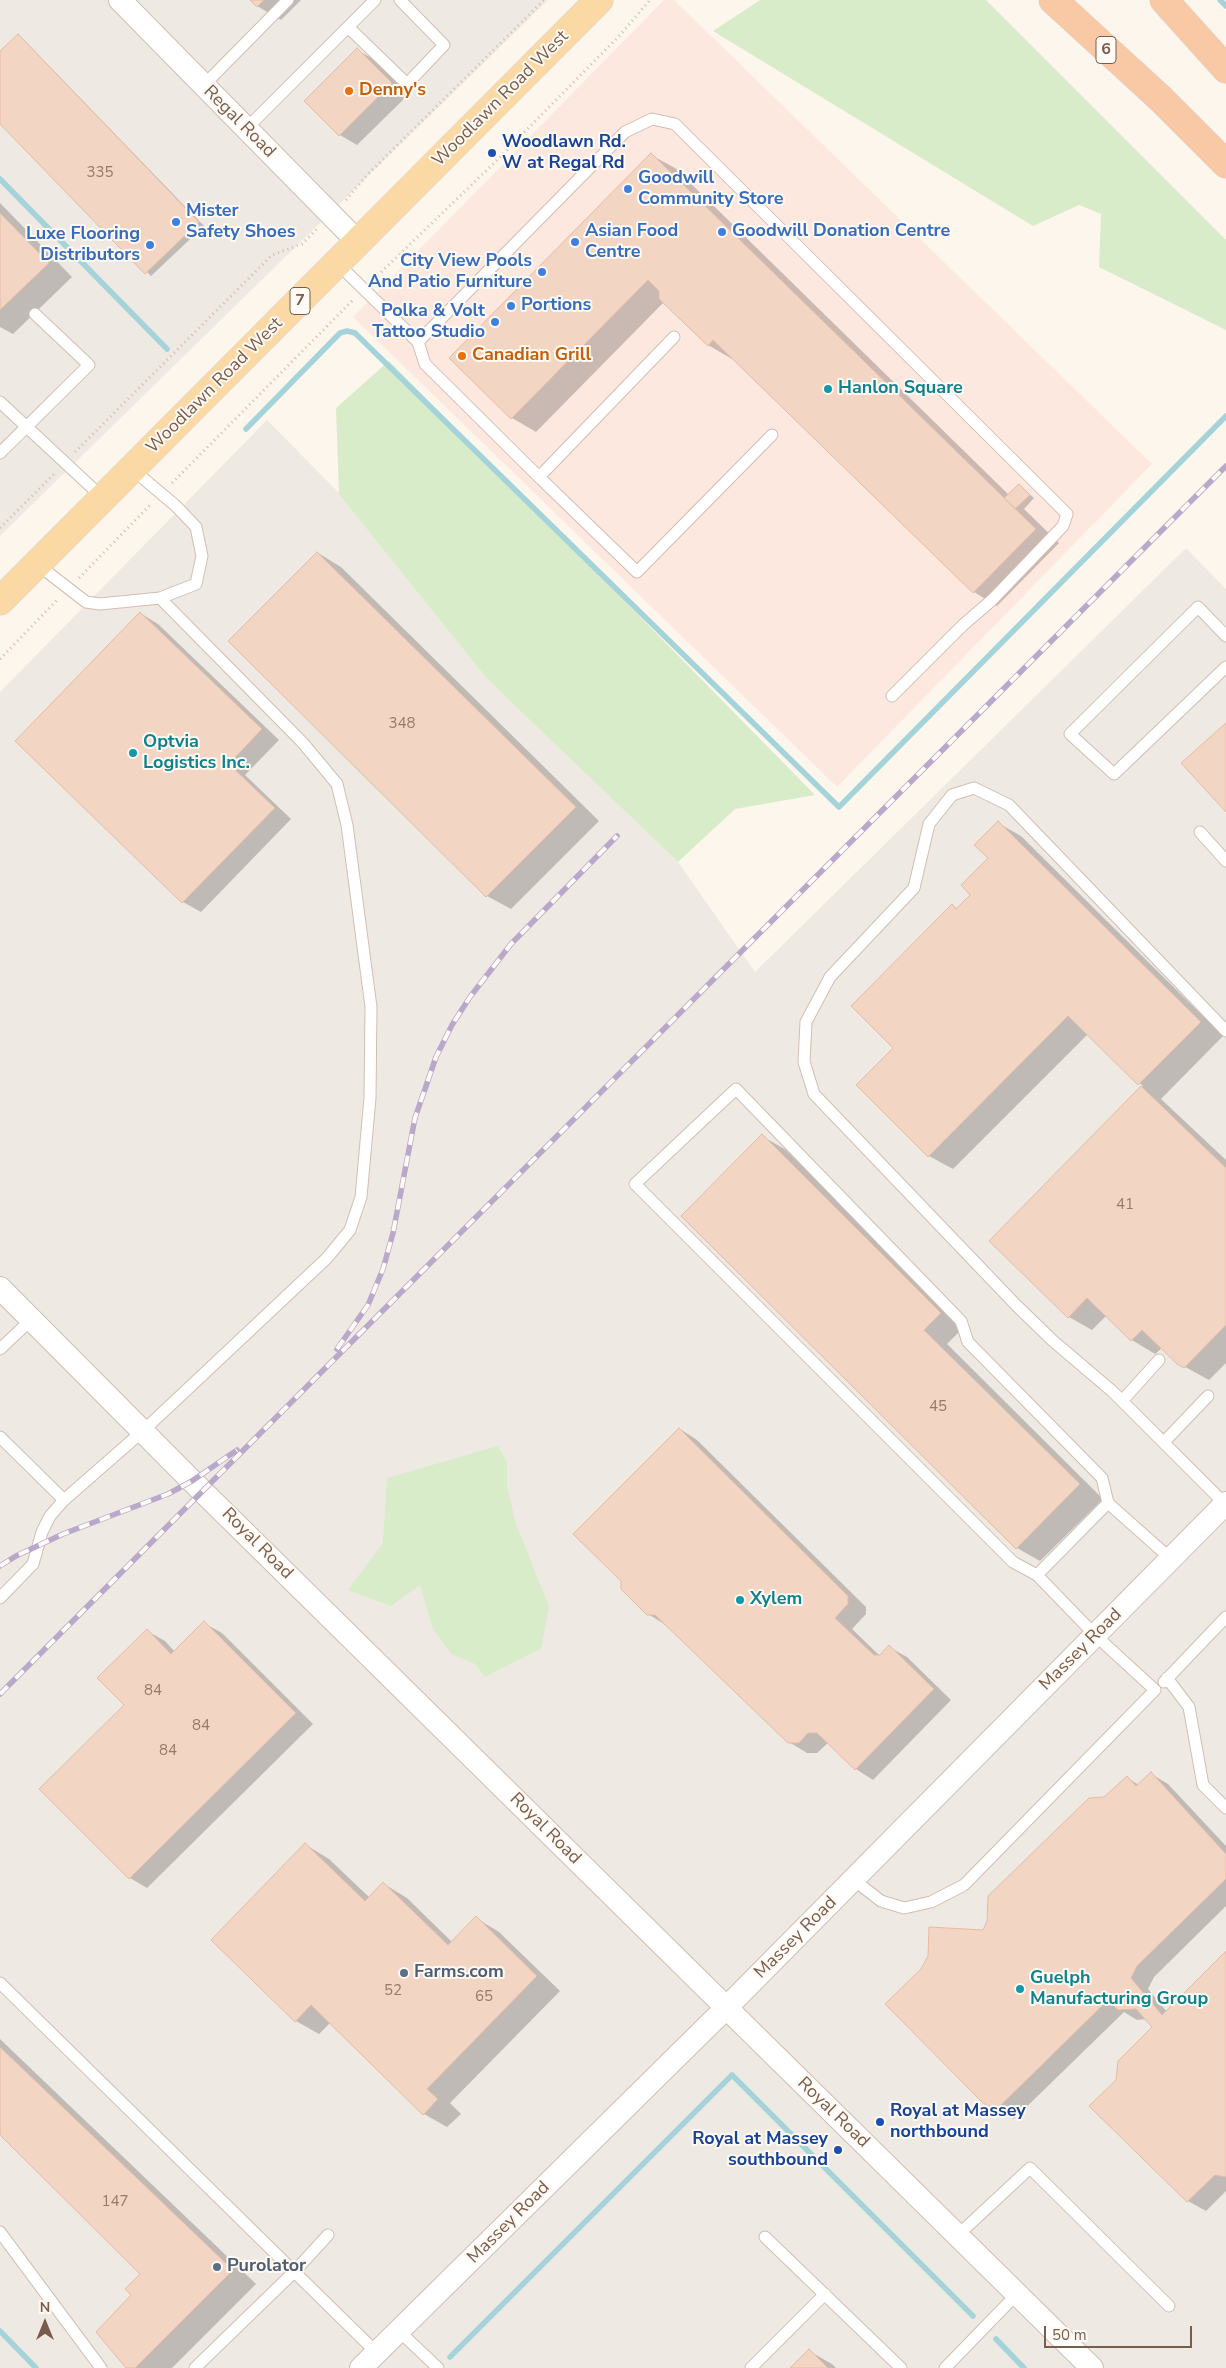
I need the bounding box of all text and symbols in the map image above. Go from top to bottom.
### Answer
street label: Woodlawn Road West [428,26,574,172]
road number: 6 [1096,36,1116,64]
place label: Denny's [359,80,426,102]
street label: Regal Road [198,81,280,163]
marker: Denny's [343,85,355,97]
place label: Woodlawn Rd. W at Regal Rd [502,132,626,174]
marker: Woodlawn Rd. W at Regal Rd [486,147,498,159]
house number: 335 [87,164,113,182]
place label: Goodwill Community Store [638,168,784,210]
marker: Goodwill Community Store [622,183,634,195]
place label: Mister Safety Shoes [186,201,295,243]
marker: Mister Safety Shoes [170,216,182,228]
place label: Asian Food Centre [585,221,678,264]
place label: Goodwill Donation Centre [732,221,950,243]
place label: Luxe Flooring Distributors [26,224,140,266]
marker: Goodwill Donation Centre [716,226,728,238]
marker: Asian Food Centre [569,236,581,248]
marker: Luxe Flooring Distributors [144,239,156,251]
place label: City View Pools And Patio Furniture [368,251,532,294]
marker: City View Pools And Patio Furniture [536,266,548,278]
road number: 7 [290,288,310,314]
place label: Portions [521,295,591,317]
marker: Portions [505,300,517,312]
place label: Polka & Volt Tattoo Studio [372,301,485,344]
street label: Woodlawn Road West [142,313,288,459]
marker: Polka & Volt Tattoo Studio [489,316,501,328]
place label: Canadian Grill [472,345,591,367]
marker: Canadian Grill [456,350,468,362]
place label: Hanlon Square [838,378,963,400]
marker: Hanlon Square [822,383,834,395]
house number: 348 [389,715,415,733]
place label: Optvia Logistics Inc. [143,732,250,774]
marker: Optvia Logistics Inc. [127,747,139,759]
house number: 41 [1116,1196,1134,1214]
house number: 45 [929,1398,947,1416]
street label: Royal Road [217,1504,297,1584]
place label: Xylem [750,1589,802,1611]
marker: Xylem [734,1594,746,1606]
street label: Massey Road [1035,1604,1127,1696]
house number: 84 [144,1682,162,1700]
house number: 84 [192,1717,210,1735]
house number: 84 [159,1742,177,1760]
street label: Royal Road [505,1789,585,1869]
street label: Massey Road [750,1892,842,1984]
place label: Farms.com [414,1962,504,1984]
marker: Farms.com [398,1967,410,1979]
place label: Guelph Manufacturing Group [1030,1968,1208,2010]
house number: 52 [384,1982,402,2000]
marker: Guelph Manufacturing Group [1014,1983,1026,1995]
house number: 65 [475,1988,493,2006]
street label: Royal Road [792,2073,874,2153]
place label: Royal at Massey northbound [890,2101,1026,2144]
marker: Royal at Massey northbound [874,2116,886,2128]
place label: Royal at Massey southbound [692,2129,828,2172]
marker: Royal at Massey southbound [832,2144,844,2156]
street label: Massey Road [463,2177,555,2269]
house number: 147 [102,2193,128,2211]
place label: Purolator [227,2256,306,2278]
marker: Purolator [211,2261,223,2273]
north arrow [20,2298,70,2348]
text: N [40,2298,50,2317]
scale bar [1046,2316,1194,2348]
text: 50 m [1052,2325,1087,2345]

